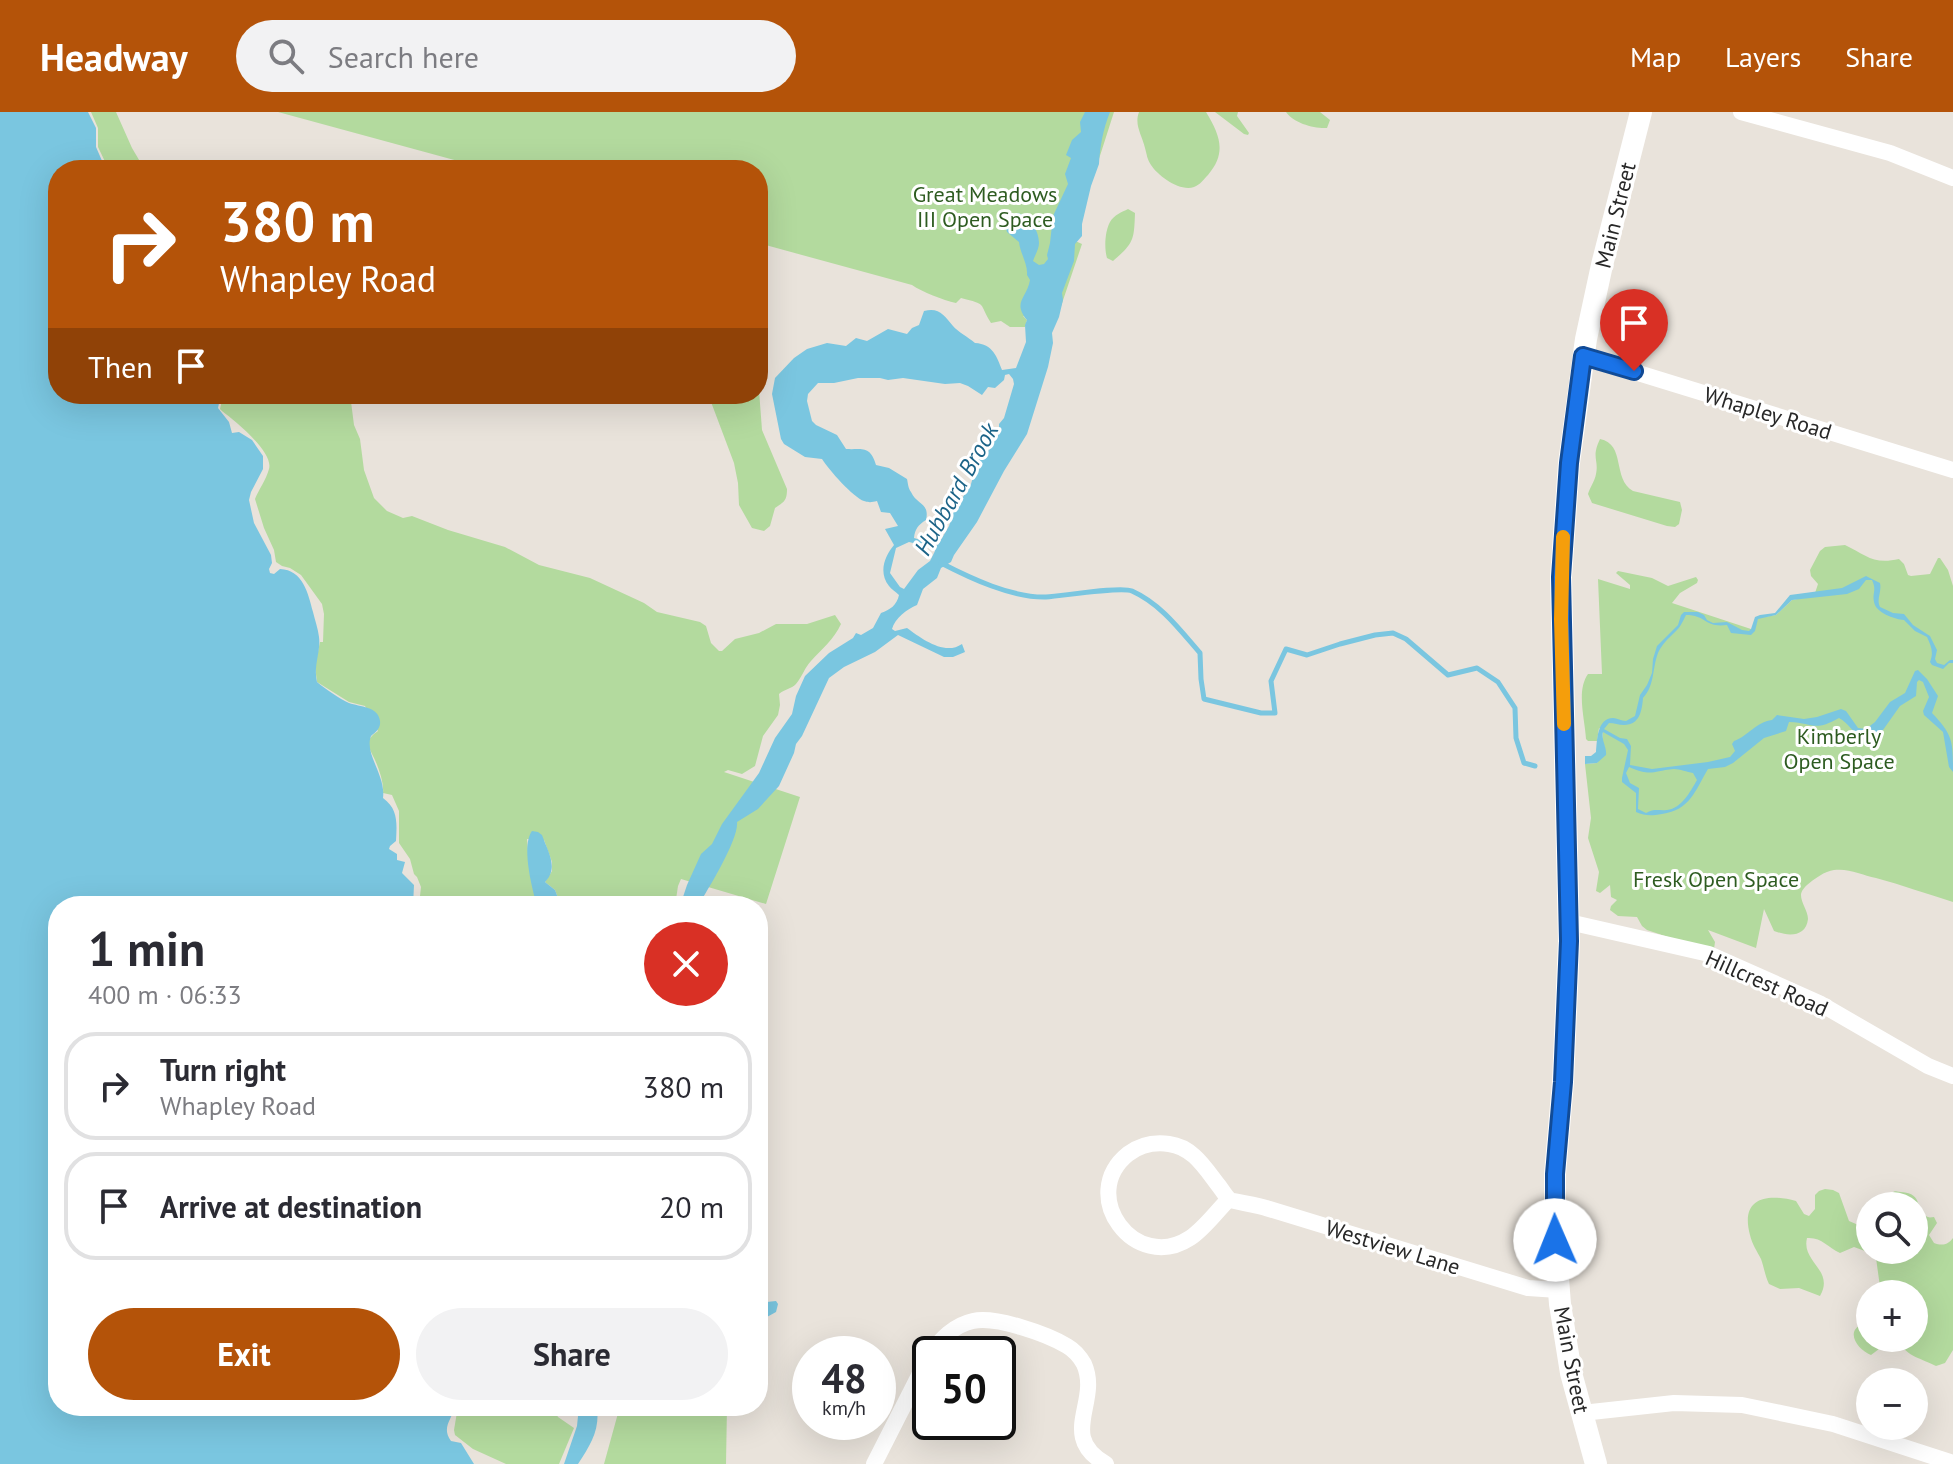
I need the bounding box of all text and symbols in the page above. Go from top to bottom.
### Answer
search box [236,20,796,92]
text: Headway [40,32,188,81]
icon: search [264,34,308,78]
text: Search here [328,37,479,76]
text: Map [1630,38,1681,75]
text: Layers [1725,38,1801,75]
text: Share [1845,38,1913,75]
street label: Main Street [1588,159,1642,271]
park label: Great Meadows III Open Space [913,180,1057,233]
text: 380 m [220,185,375,257]
icon: right [88,192,192,296]
text: Whapley Road [220,255,436,302]
pin [1600,289,1668,371]
icon: arrive [1612,301,1656,345]
icon: arrive [169,344,213,388]
text: Then [88,347,153,386]
street label: Whapley Road [1701,380,1835,446]
water label: Hubbard Brook [907,416,1006,561]
park label: Kimberly Open Space [1783,722,1895,775]
park label: Fresk Open Space [1633,865,1799,893]
text: 1 min [88,917,205,979]
button: close [644,922,728,1006]
street label: Hillcrest Road [1701,944,1833,1022]
text: 400 m · 06:33 [88,978,242,1011]
text: Turn right [160,1050,286,1089]
icon: right [92,1064,136,1108]
text: 380 m [643,1067,724,1106]
text: Whapley Road [160,1089,316,1122]
icon: arrive [92,1184,136,1228]
text: Arrive at destination [160,1187,422,1226]
text: 20 m [659,1187,724,1226]
map controls [1856,1192,1928,1440]
button: search [1856,1192,1928,1264]
position arrow [1513,1198,1597,1282]
street label: Westview Lane [1322,1213,1464,1281]
button: + [1856,1280,1928,1352]
street label: Main Street [1548,1304,1596,1416]
button: Exit [88,1308,400,1400]
button: Share [416,1308,728,1400]
speed limit sign: 50 [912,1336,1016,1440]
text: 48 [821,1352,867,1404]
button: − [1856,1368,1928,1440]
text: km/h [822,1395,866,1421]

